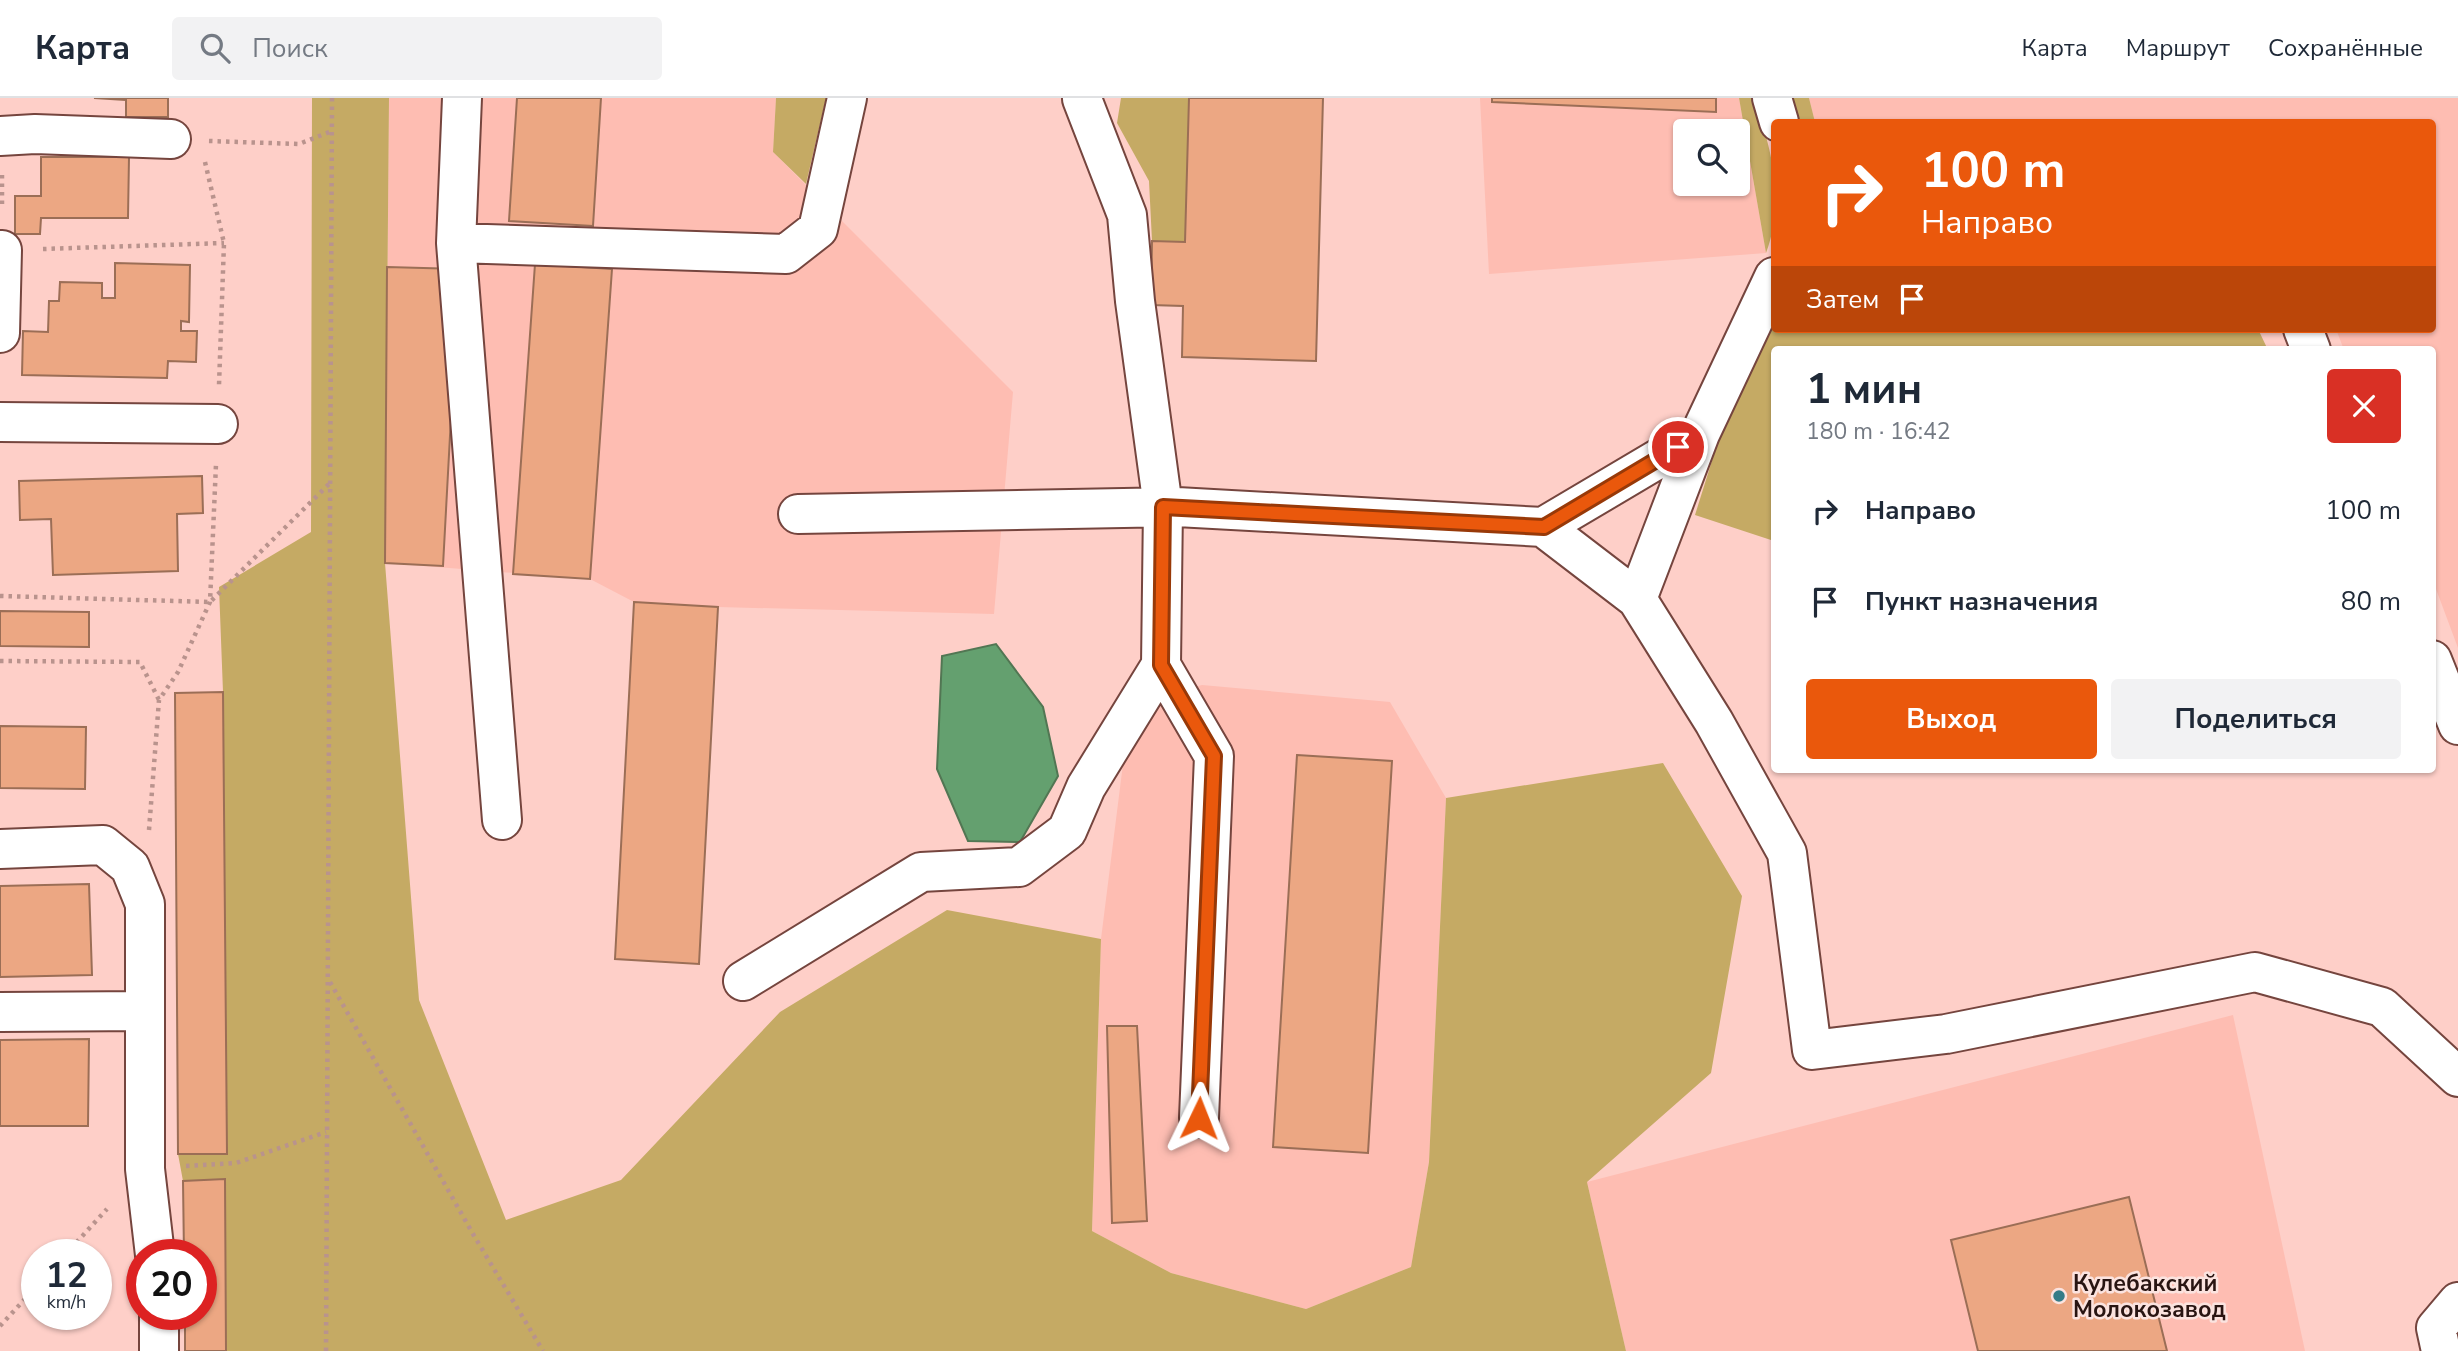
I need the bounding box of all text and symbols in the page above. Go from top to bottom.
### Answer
search box [172,17,662,80]
text: Карта [35,26,130,71]
icon: search [196,29,234,67]
text: Поиск [252,31,328,66]
text: Карта [2022,32,2088,64]
text: Маршрут [2126,32,2230,64]
text: Сохранённые [2268,32,2423,64]
map controls [1673,119,1750,196]
button: search [1673,119,1750,196]
text: 100 m [1921,137,2065,204]
icon: right [1806,147,1897,238]
text: Направо [1921,201,2053,244]
icon: arrive [1893,280,1931,318]
text: Затем [1806,282,1879,317]
text: 1 мин [1806,361,1922,418]
button: close [2327,369,2401,443]
text: 180 m · 16:42 [1806,416,1951,447]
pin [1648,417,1708,477]
icon: arrive [1659,428,1697,466]
icon: right [1806,492,1844,530]
text: Направо [1865,493,1976,528]
text: 100 m [2325,493,2401,528]
icon: arrive [1806,583,1844,621]
text: Пункт назначения [1865,584,2098,619]
text: 80 m [2341,584,2401,619]
button: Выход [1806,679,2097,759]
button: Поделиться [2111,679,2401,759]
position arrow [1162,1081,1236,1155]
speed limit sign: 20 [126,1239,217,1330]
text: 12 [45,1252,88,1299]
place label: Кулебакский Молокозавод [2073,1268,2226,1325]
marker: Кулебакский Молокозавод [2051,1288,2067,1304]
text: km/h [47,1290,86,1314]

